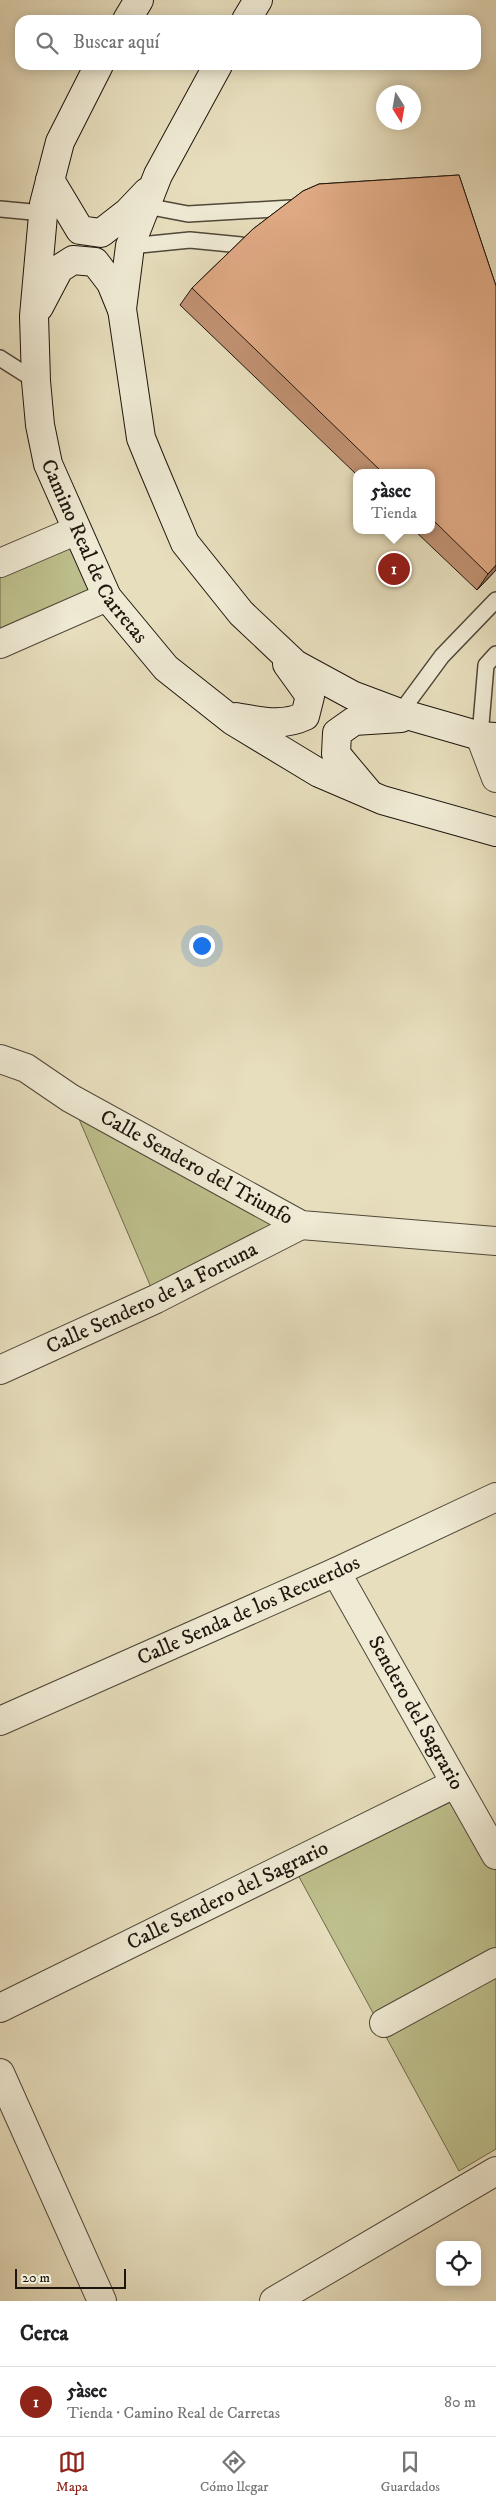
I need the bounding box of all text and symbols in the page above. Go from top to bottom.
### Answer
search box [15,15,481,70]
icon: search [33,29,61,57]
text: Buscar aquí [73,31,159,54]
north arrow [376,85,421,130]
street label: Camino Real de Carretas [35,455,153,649]
popup [353,469,435,534]
text: 5àsec [371,480,411,503]
text: Tienda [371,503,417,523]
pin: 1 [378,550,410,588]
your location [189,933,215,959]
street label: Calle Sendero del Triunfo [96,1104,297,1231]
street label: Calle Sendero de la Fortuna [42,1236,262,1360]
street label: Calle Senda de los Recuerdos [133,1550,364,1671]
street label: Sendero del Sagrario [362,1631,470,1795]
street label: Calle Sendero del Sagrario [123,1835,333,1956]
map controls [436,2241,481,2286]
button: locate [436,2241,481,2286]
scale bar [15,2266,126,2289]
text: 20 m [22,2269,50,2287]
text: Cerca [20,2321,68,2347]
text: 5àsec [67,2380,107,2403]
text: 1 [33,2392,39,2412]
text: 80 m [444,2392,476,2412]
text: Tienda · Camino Real de Carretas [67,2403,280,2423]
tab: Mapa [56,2448,88,2496]
tab: Cómo llegar [200,2448,269,2496]
tab: Guardados [381,2448,440,2496]

